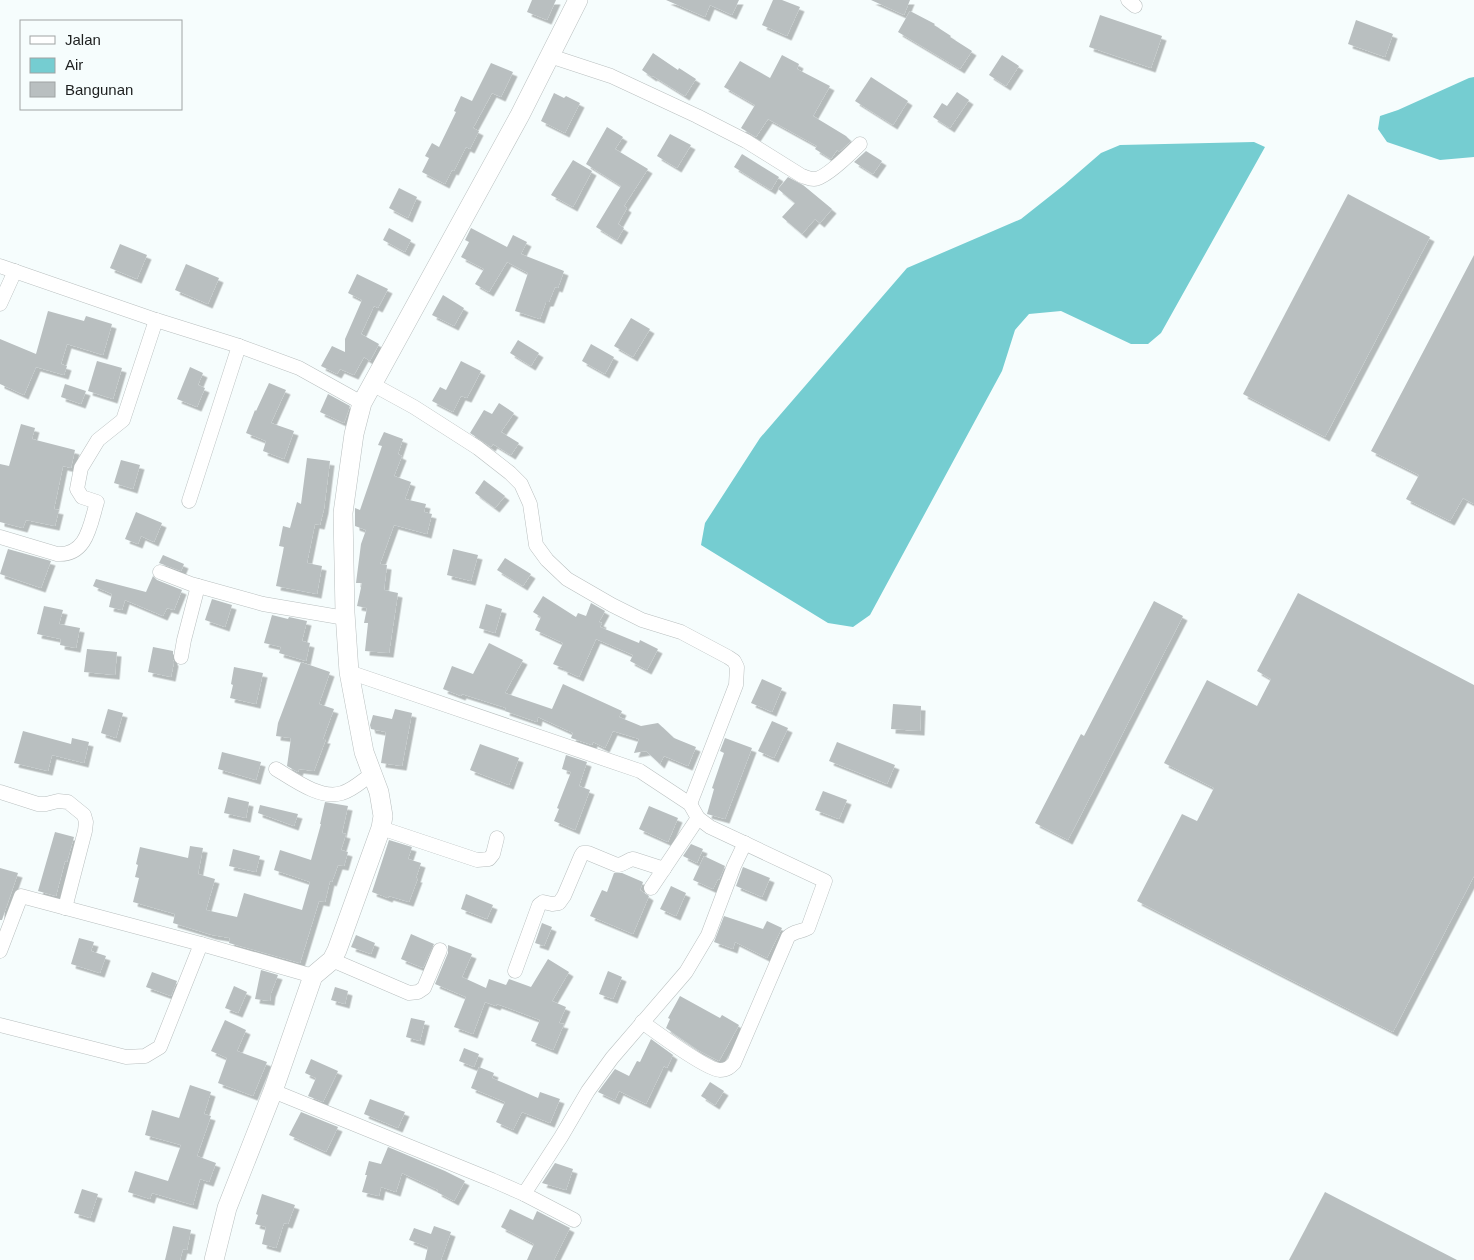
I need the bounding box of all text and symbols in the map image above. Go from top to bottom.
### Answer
legend [20,20,182,110]
text: Jalan [65,31,101,48]
text: Air [65,56,83,73]
text: Bangunan [65,81,133,98]

